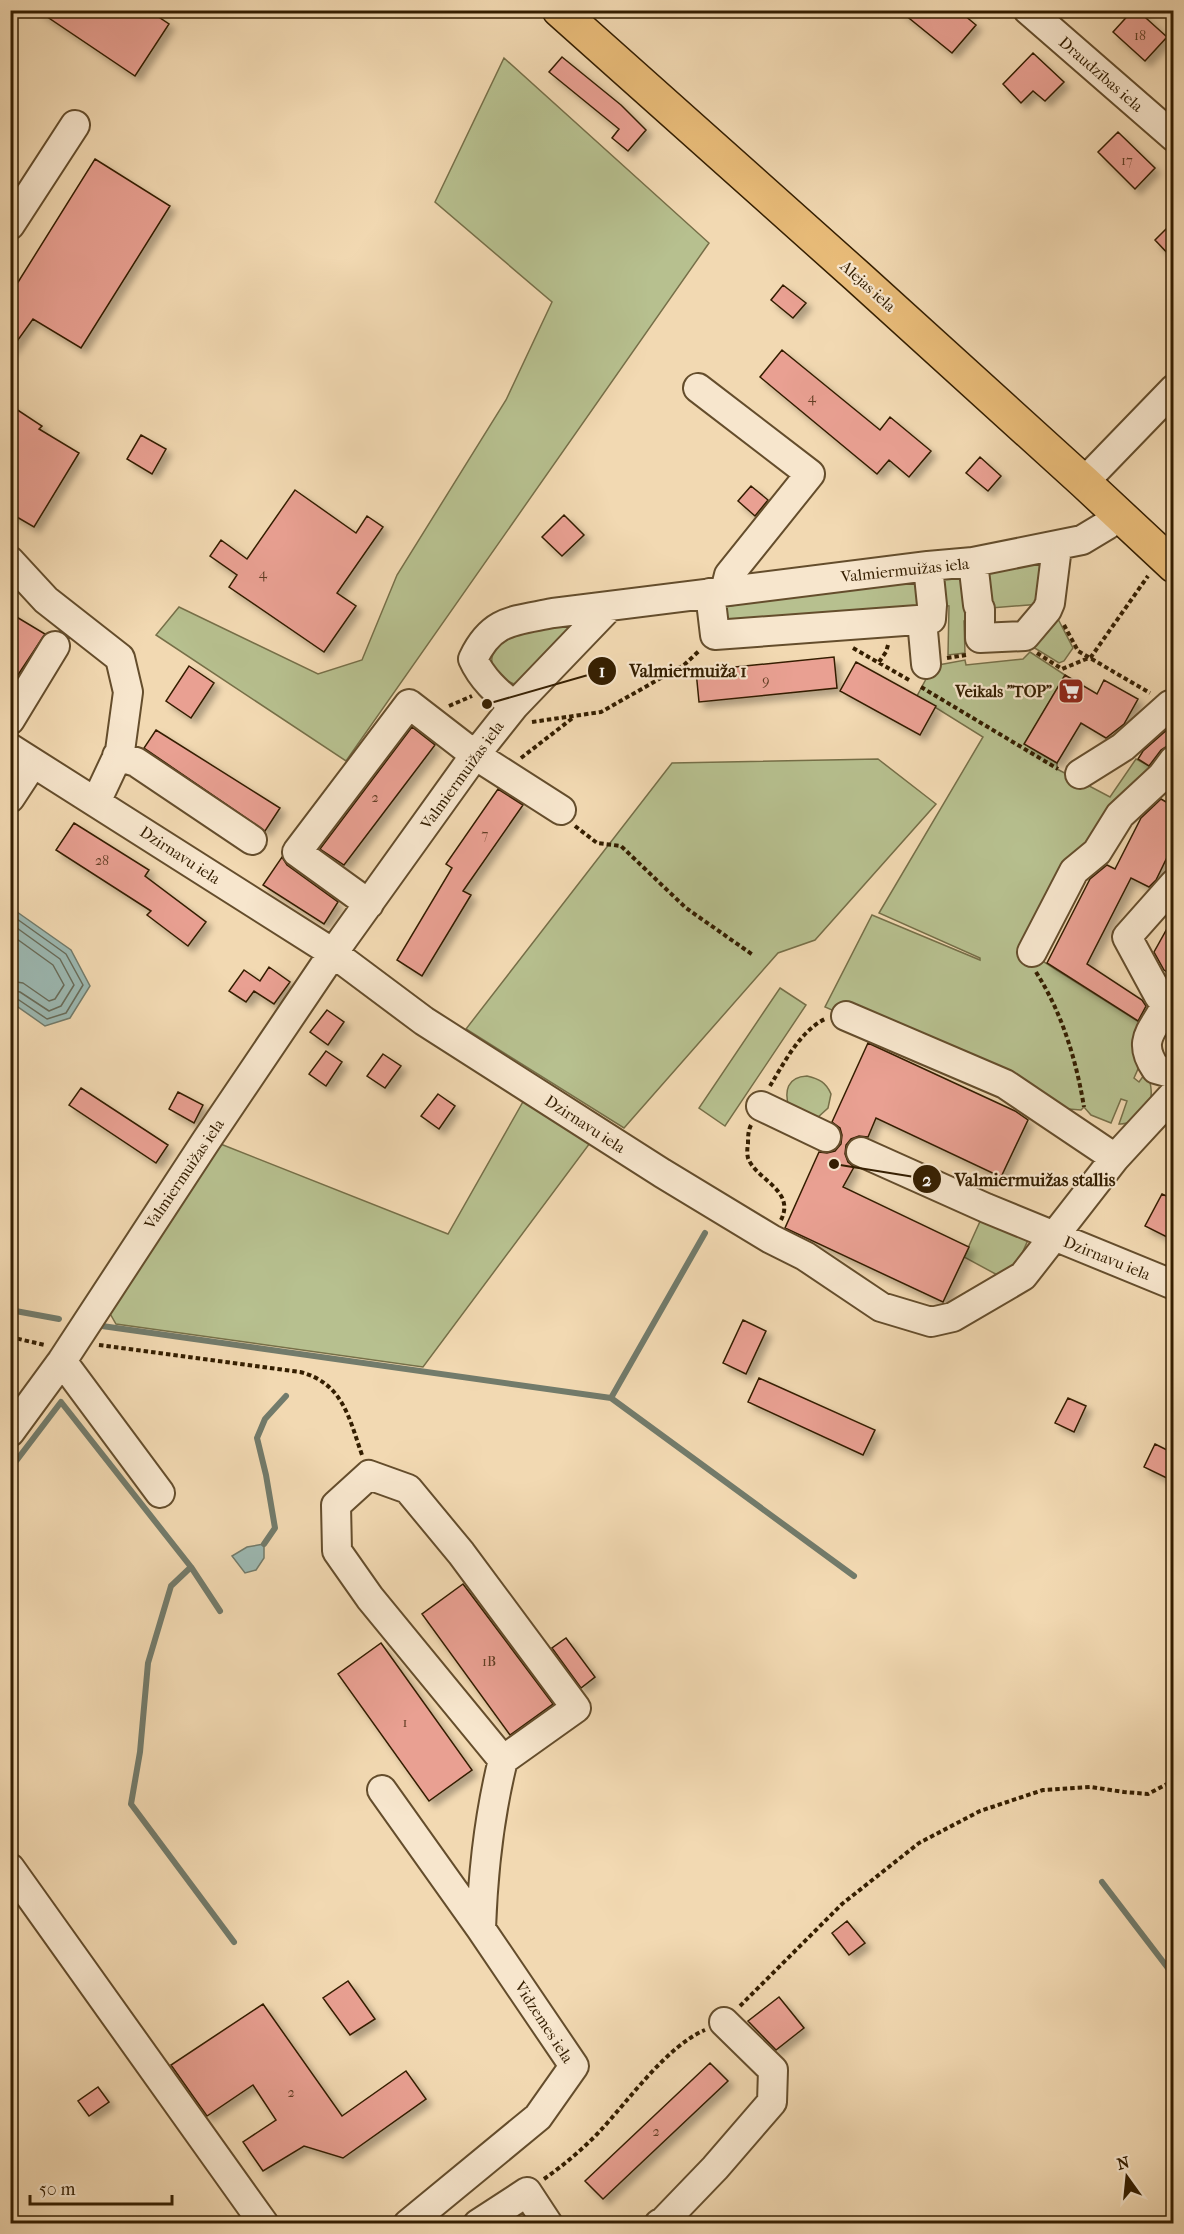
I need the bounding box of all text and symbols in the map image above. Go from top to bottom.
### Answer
house number: 18 [1134,27,1146,44]
street label: Draudzības iela [1055,32,1147,116]
house number: 17 [1121,152,1133,169]
street label: Alejas iela [836,256,900,316]
house number: 4 [808,389,817,406]
street label: Valmiermuižas iela [839,554,971,586]
house number: 4 [259,565,268,582]
callout: Valmiermuiža 1 [587,653,759,689]
text: 1 [599,661,605,682]
text: Valmiermuiža 1 [628,661,747,682]
house number: 9 [762,672,770,689]
supermarket icon: Veikals "TOP" [1056,676,1086,706]
place label: Veikals "TOP" [954,682,1053,701]
street label: Valmiermuižas iela [416,717,508,834]
house number: 2 [371,789,379,806]
street label: Dzirnavu iela [136,822,224,888]
house number: 7 [482,826,489,843]
house number: 28 [95,852,109,869]
street label: Dzirnavu iela [541,1091,629,1157]
street label: Valmiermuižas iela [140,1115,228,1234]
callout: Valmiermuižas stallis [912,1161,1127,1197]
text: 2 [922,1170,932,1191]
text: Valmiermuižas stallis [953,1170,1116,1191]
street label: Dzirnavu iela [1061,1232,1154,1284]
house number: 1B [482,1653,496,1670]
house number: 1 [403,1714,408,1731]
street label: Vidzemes iela [510,1977,578,2067]
house number: 2 [287,2084,295,2101]
house number: 2 [652,2123,660,2140]
north arrow [1097,2147,1157,2207]
text: N [1115,2152,1132,2174]
scale bar [30,2168,172,2206]
text: 50 m [39,2179,76,2200]

